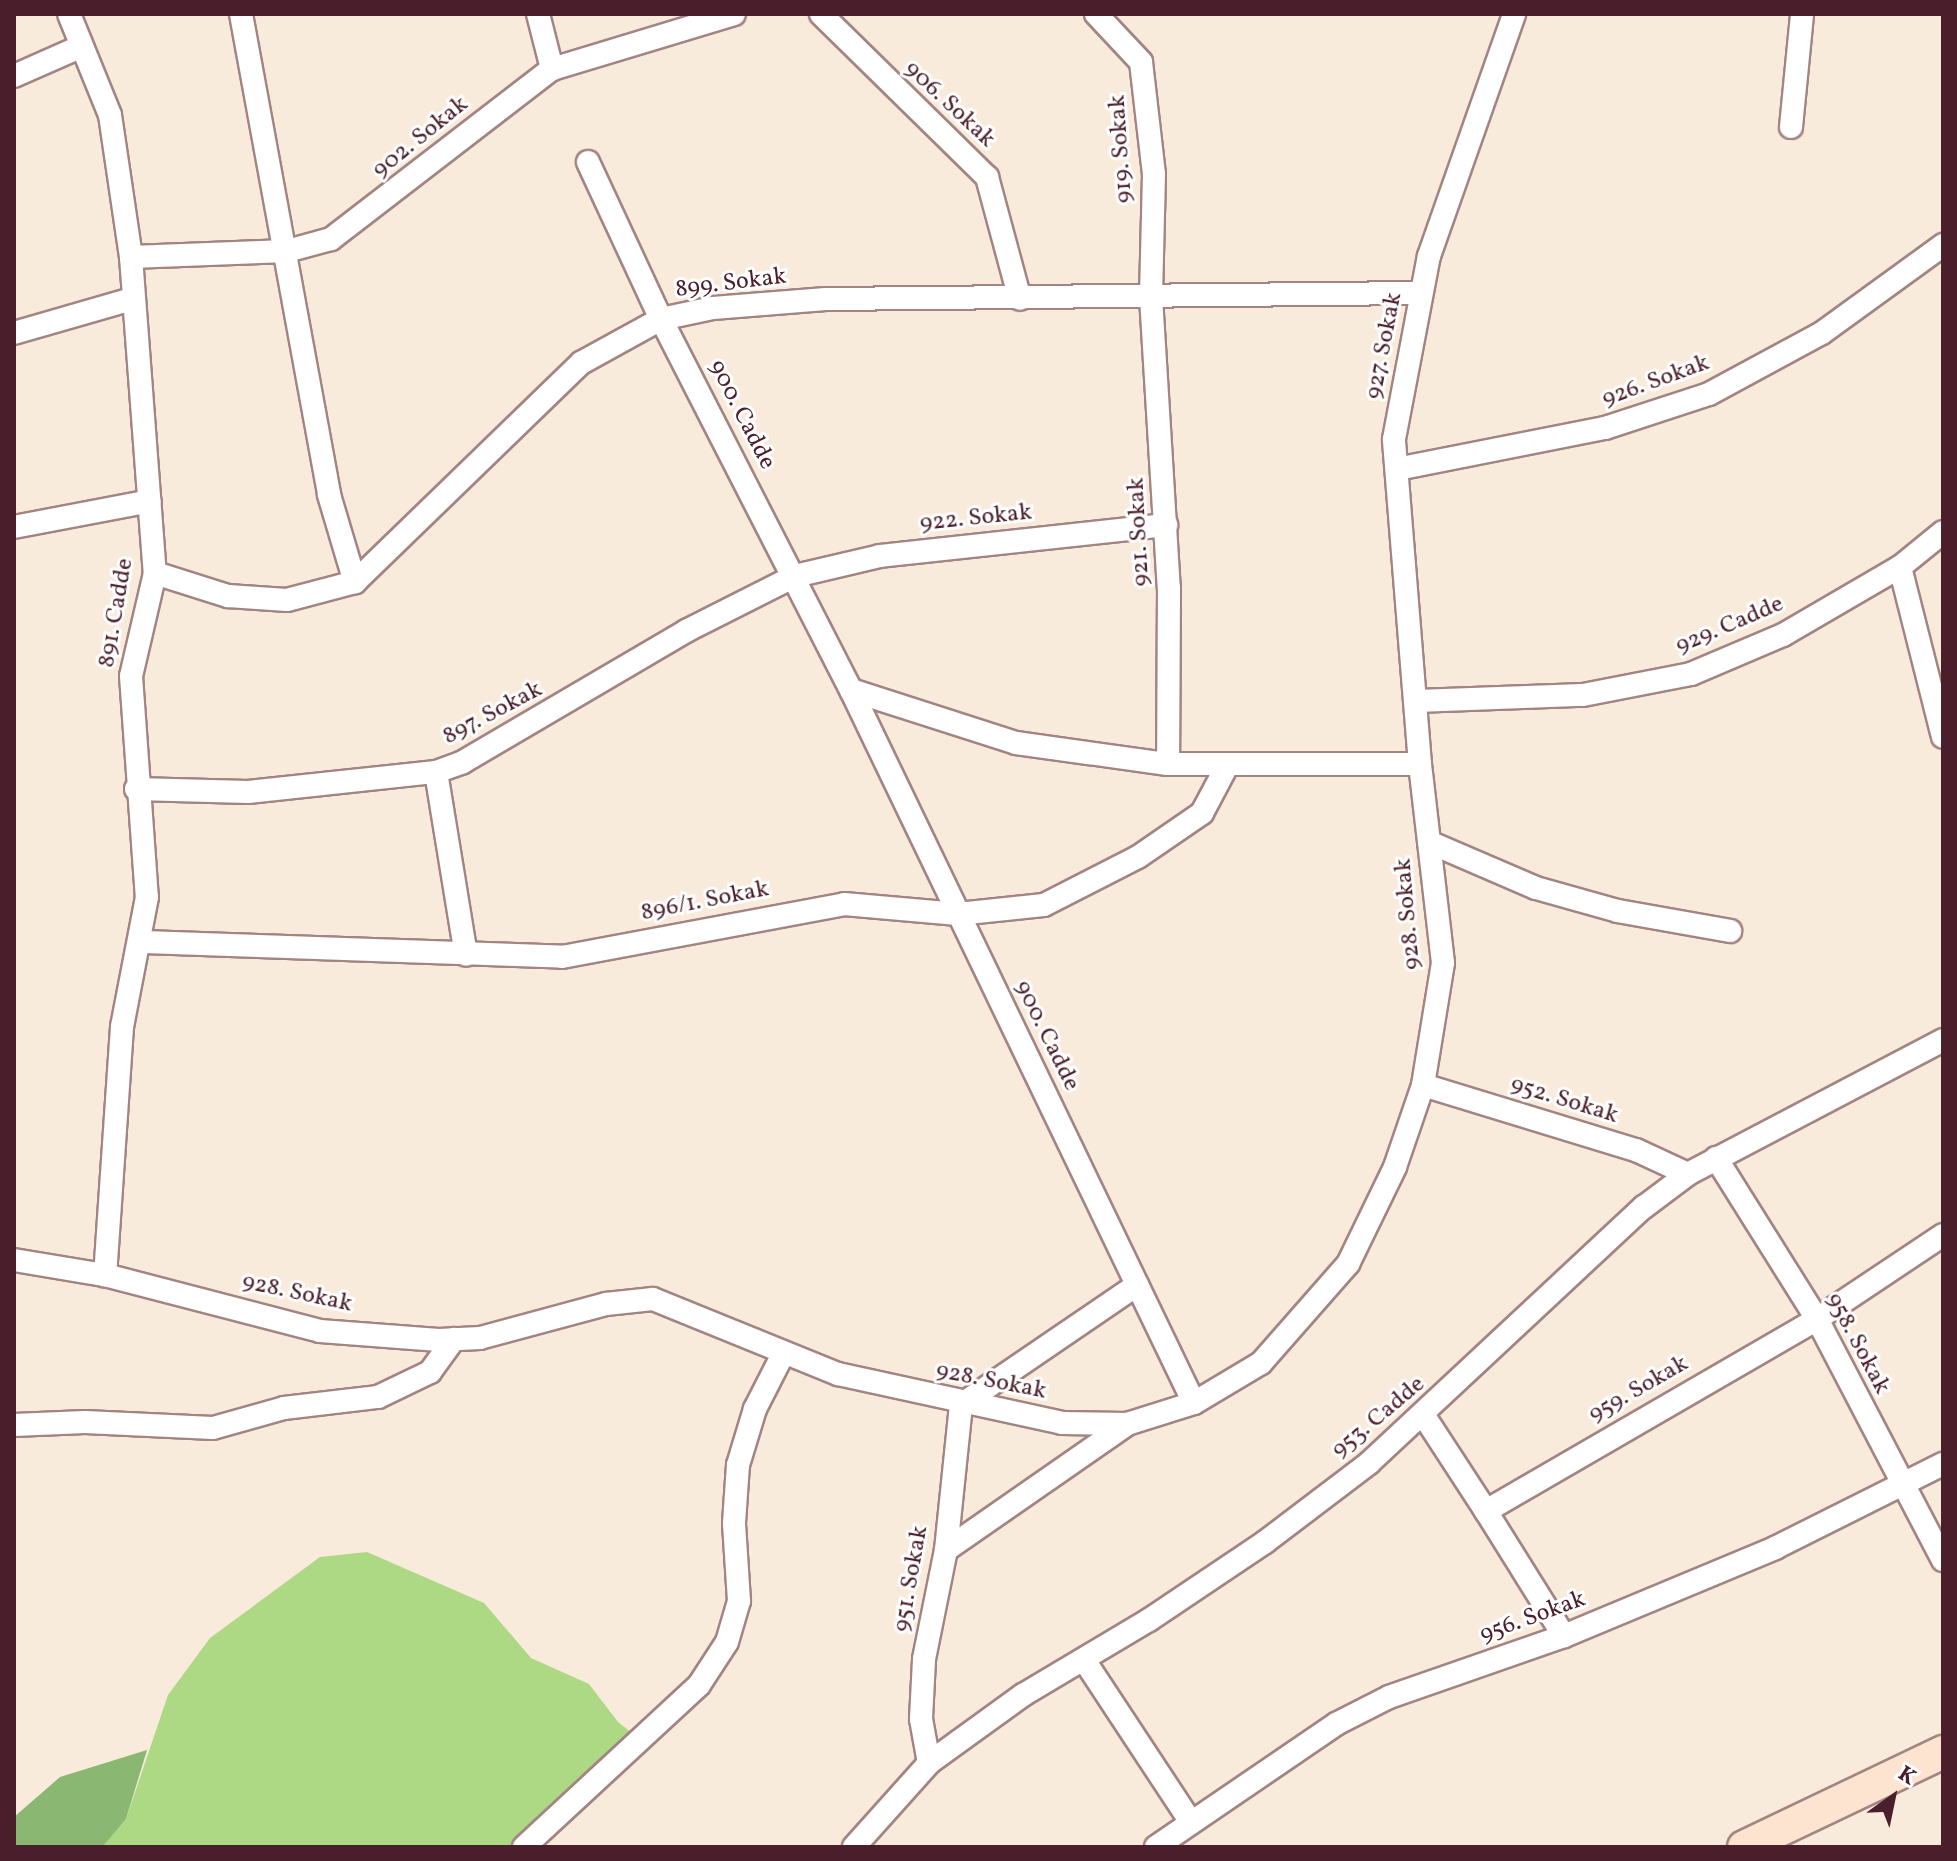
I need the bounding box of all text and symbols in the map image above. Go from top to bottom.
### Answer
street label: 906. Sokak [897,56,1001,154]
street label: 902. Sokak [367,91,475,185]
street label: 919. Sokak [1104,94,1140,204]
street label: 899. Sokak [674,263,788,305]
street label: 927. Sokak [1361,290,1409,402]
street label: 926. Sokak [1599,349,1713,415]
street label: 900. Cadde [701,356,781,474]
street label: 921. Sokak [1123,477,1157,587]
street label: 922. Sokak [919,499,1033,539]
street label: 891. Cadde [93,556,141,670]
street label: 929. Cadde [1672,590,1788,662]
street label: 897. Sokak [438,676,548,752]
street label: 928. Sokak [1390,857,1428,971]
street label: 896/1. Sokak [639,876,771,928]
street label: 900. Cadde [1007,976,1085,1096]
street label: 952. Sokak [1507,1071,1621,1131]
street label: 928. Sokak [239,1268,355,1320]
street label: 958. Sokak [1818,1289,1896,1399]
street label: 959. Sokak [1584,1350,1694,1430]
street label: 928. Sokak [933,1357,1049,1407]
street label: 953. Cadde [1327,1371,1431,1465]
street label: 951. Sokak [888,1524,936,1634]
street label: 956. Sokak [1476,1586,1590,1650]
north arrow [1853,1757,1933,1837]
text: K [1891,1759,1921,1794]

